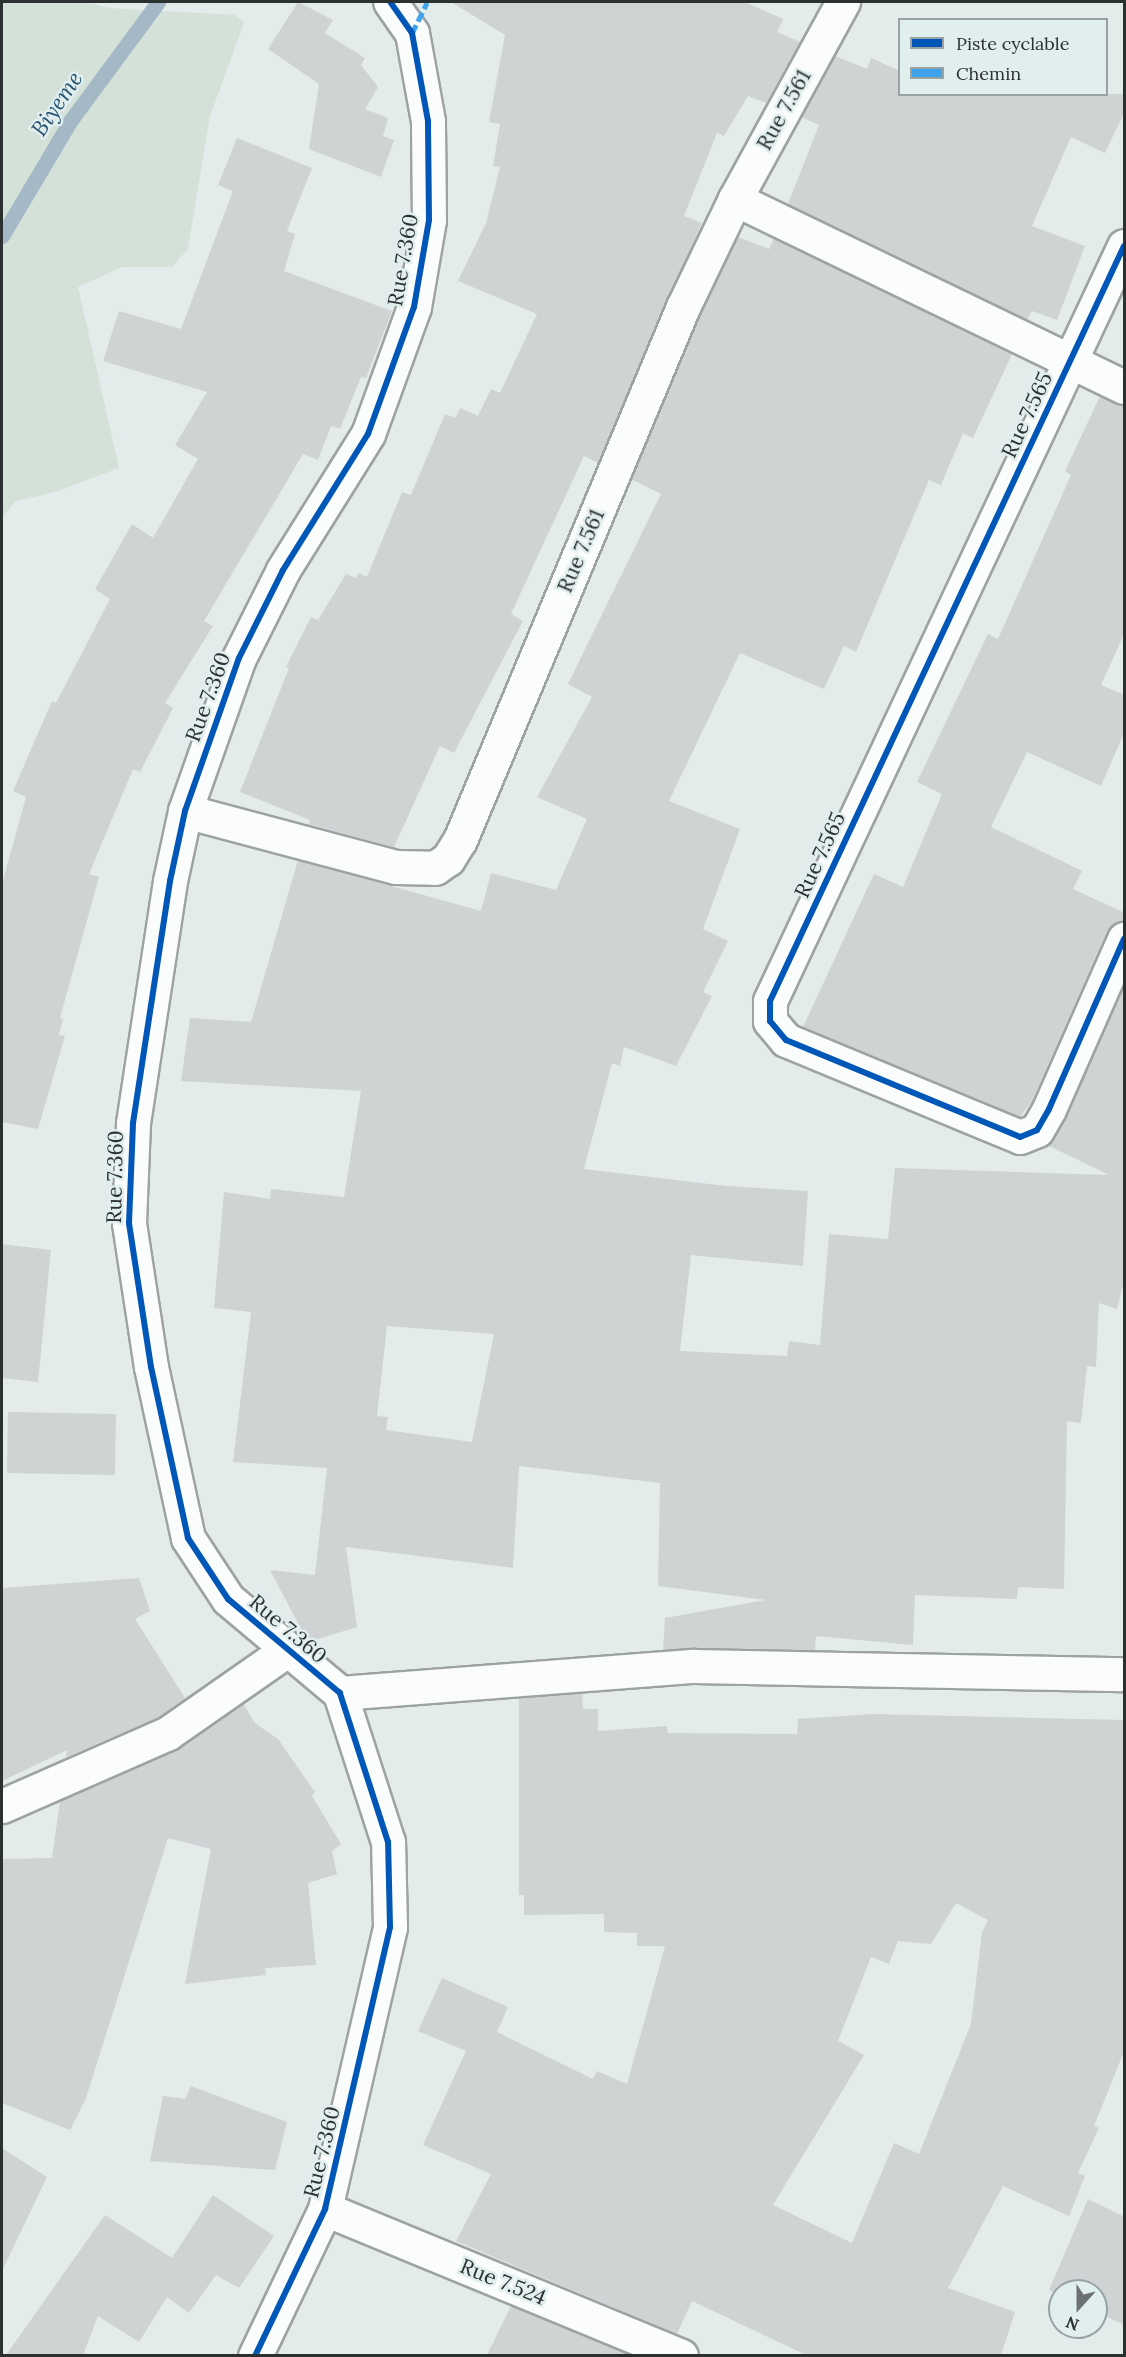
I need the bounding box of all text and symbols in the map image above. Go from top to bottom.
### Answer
legend [898,18,1108,96]
text: Piste cyclable [956,32,1069,55]
text: Chemin [956,62,1021,85]
street label: Rue 7.561 [752,66,816,154]
water label: Biyeme [26,67,88,141]
street label: Rue 7.360 [382,212,424,308]
street label: Rue 7.565 [996,368,1058,462]
street label: Rue 7.561 [552,506,610,596]
street label: Rue 7.360 [180,649,236,745]
street label: Rue 7.565 [789,808,851,902]
street label: Rue 7.360 [102,1130,128,1224]
street label: Rue 7.360 [244,1589,332,1669]
street label: Rue 7.360 [298,2104,346,2200]
street label: Rue 7.524 [456,2253,550,2311]
north arrow [1048,2279,1108,2339]
text: N [1063,2312,1082,2335]

